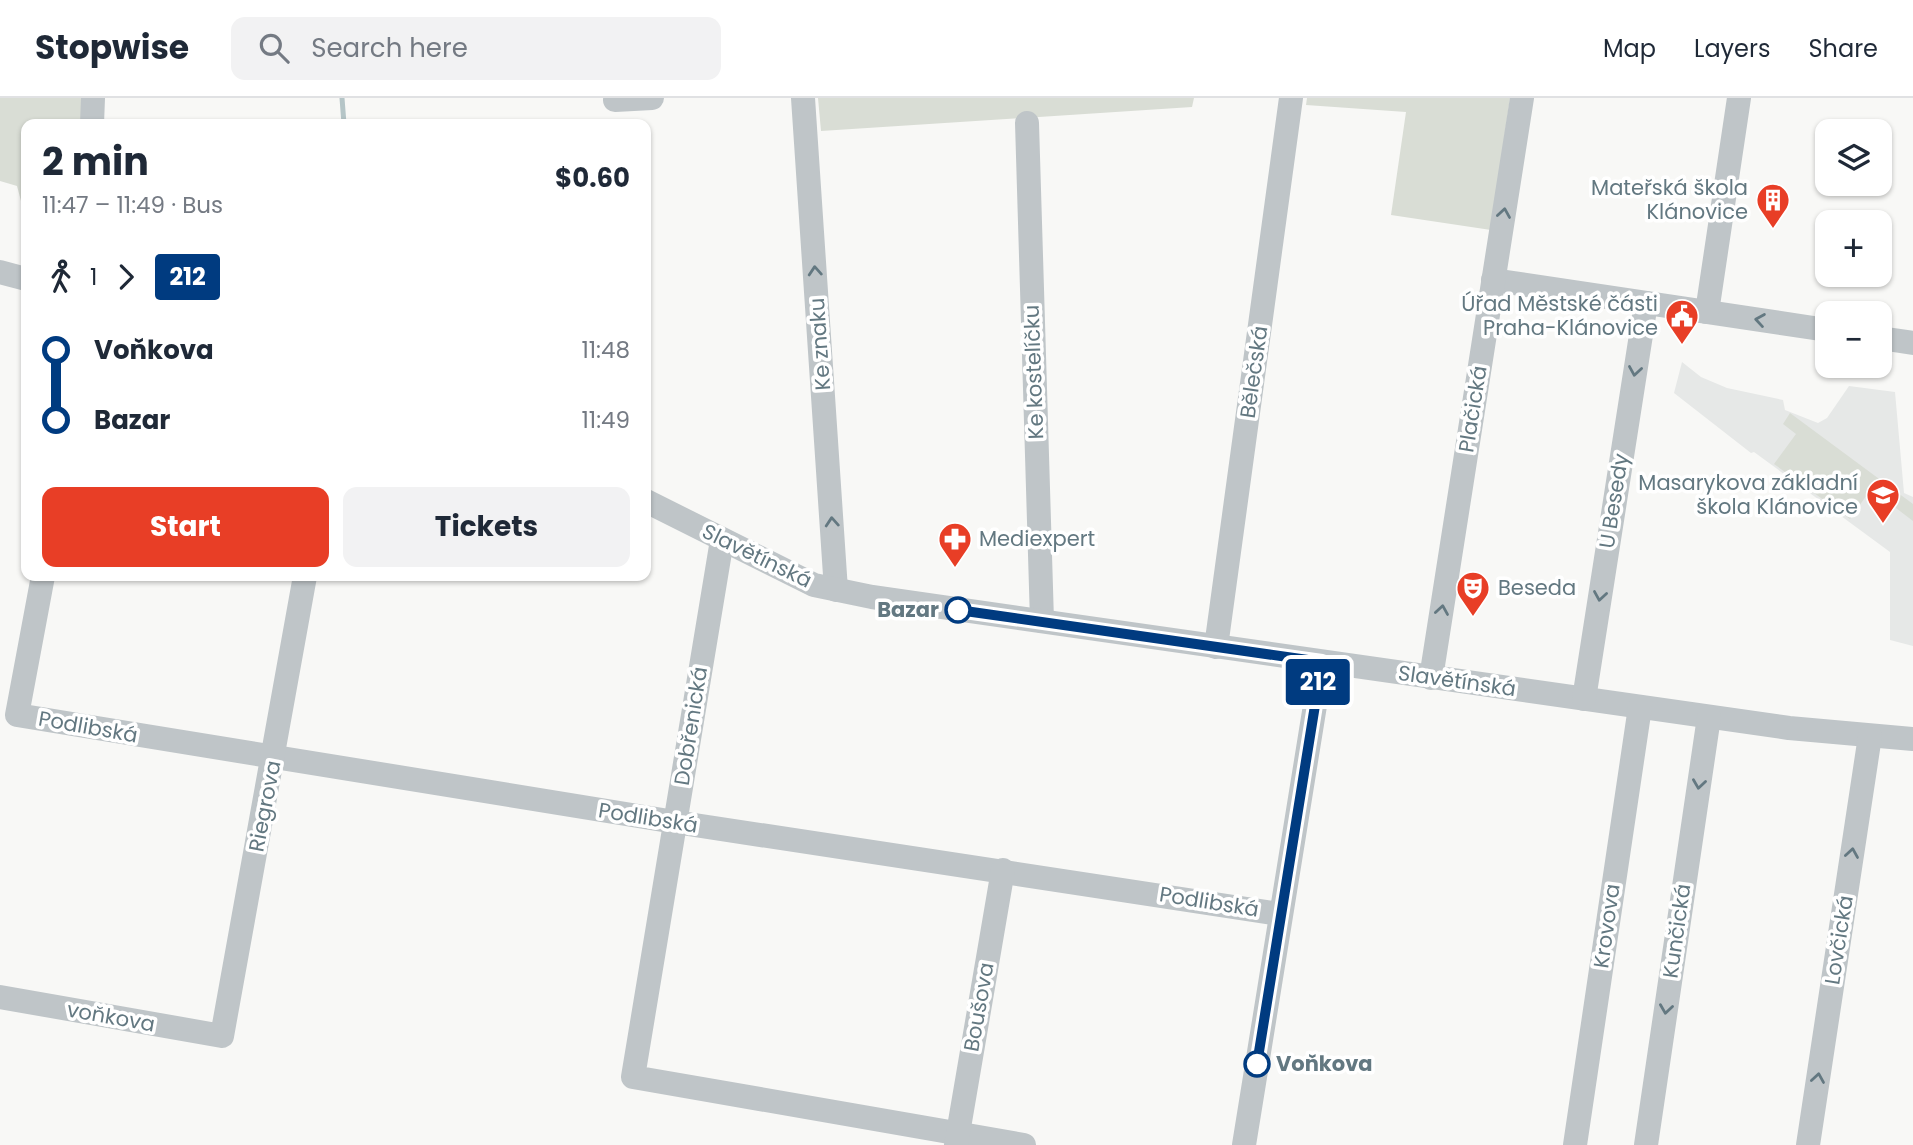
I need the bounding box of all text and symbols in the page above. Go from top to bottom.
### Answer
search box [231,17,721,80]
text: Stopwise [35,24,189,71]
icon: search [255,29,293,67]
text: Search here [311,30,468,66]
text: Map [1603,32,1656,65]
text: Layers [1694,32,1770,65]
text: Share [1808,32,1878,65]
map controls [1815,119,1892,378]
button: layers [1815,119,1892,196]
text: 2 min [42,135,149,188]
text: $0.60 [555,160,630,196]
place label: Mateřská škola Klánovice [1591,173,1748,226]
building icon: Mateřská škola Klánovice [1754,181,1792,230]
text: 11:47 – 11:49 · Bus [42,189,223,221]
one-way arrow [1496,207,1511,219]
button: + [1815,210,1892,287]
icon: walk [42,258,80,296]
icon: forward [107,258,145,296]
text: 212 [169,260,206,293]
text: 1 [90,261,97,293]
one-way arrow [808,265,823,276]
place label: Úřad Městské části Praha-Klánovice [1461,289,1658,342]
street label: Ke znaku [802,297,837,391]
public building icon: Úřad Městské části Praha-Klánovice [1663,297,1701,346]
button: − [1815,301,1892,378]
street label: Ke kostelíčku [1017,304,1050,440]
one-way arrow [1754,313,1765,328]
street label: Bělečská [1233,324,1274,420]
text: Voňkova [94,332,214,368]
text: 11:48 [581,334,630,366]
street label: Plačická [1451,364,1494,454]
one-way arrow [1628,365,1643,377]
text: Bazar [94,402,170,438]
text: 11:49 [581,404,630,436]
street label: U Besedy [1592,451,1635,550]
place label: Masarykova základní škola Klánovice [1638,468,1858,521]
school or university icon: Masarykova základní škola Klánovice [1864,476,1902,525]
button: Start [42,487,329,567]
button: Tickets [343,487,630,567]
street label: Slavětínská [698,516,817,595]
one-way arrow [825,516,840,527]
pharmacy icon: Mediexpert [936,520,974,569]
place label: Mediexpert [979,524,1095,553]
theatre icon: Beseda [1454,569,1492,618]
place label: Beseda [1498,573,1576,602]
one-way arrow [1593,590,1608,601]
place label: Bazar [877,595,939,624]
marker: Bazar [945,597,971,623]
one-way arrow [1434,604,1449,616]
street label: Slavětínská [1396,658,1518,703]
line badge: 212 [1278,659,1358,705]
street label: Dobřenická [667,665,714,787]
text: 212 [1300,665,1336,698]
street label: Podlibská [36,704,140,749]
street label: Riegrova [241,758,288,854]
one-way arrow [1692,778,1707,790]
street label: Podlibská [596,795,700,840]
one-way arrow [1844,847,1859,858]
street label: Podlibská [1157,879,1261,924]
street label: Krovova [1586,882,1627,970]
street label: Kunčická [1656,882,1697,980]
street label: Lovčická [1817,893,1860,987]
street label: Boušova [956,960,1001,1054]
street label: voňkova [65,995,157,1039]
one-way arrow [1659,1003,1674,1015]
place label: Voňkova [1276,1049,1373,1078]
marker: Voňkova [1244,1051,1270,1077]
one-way arrow [1810,1072,1825,1083]

